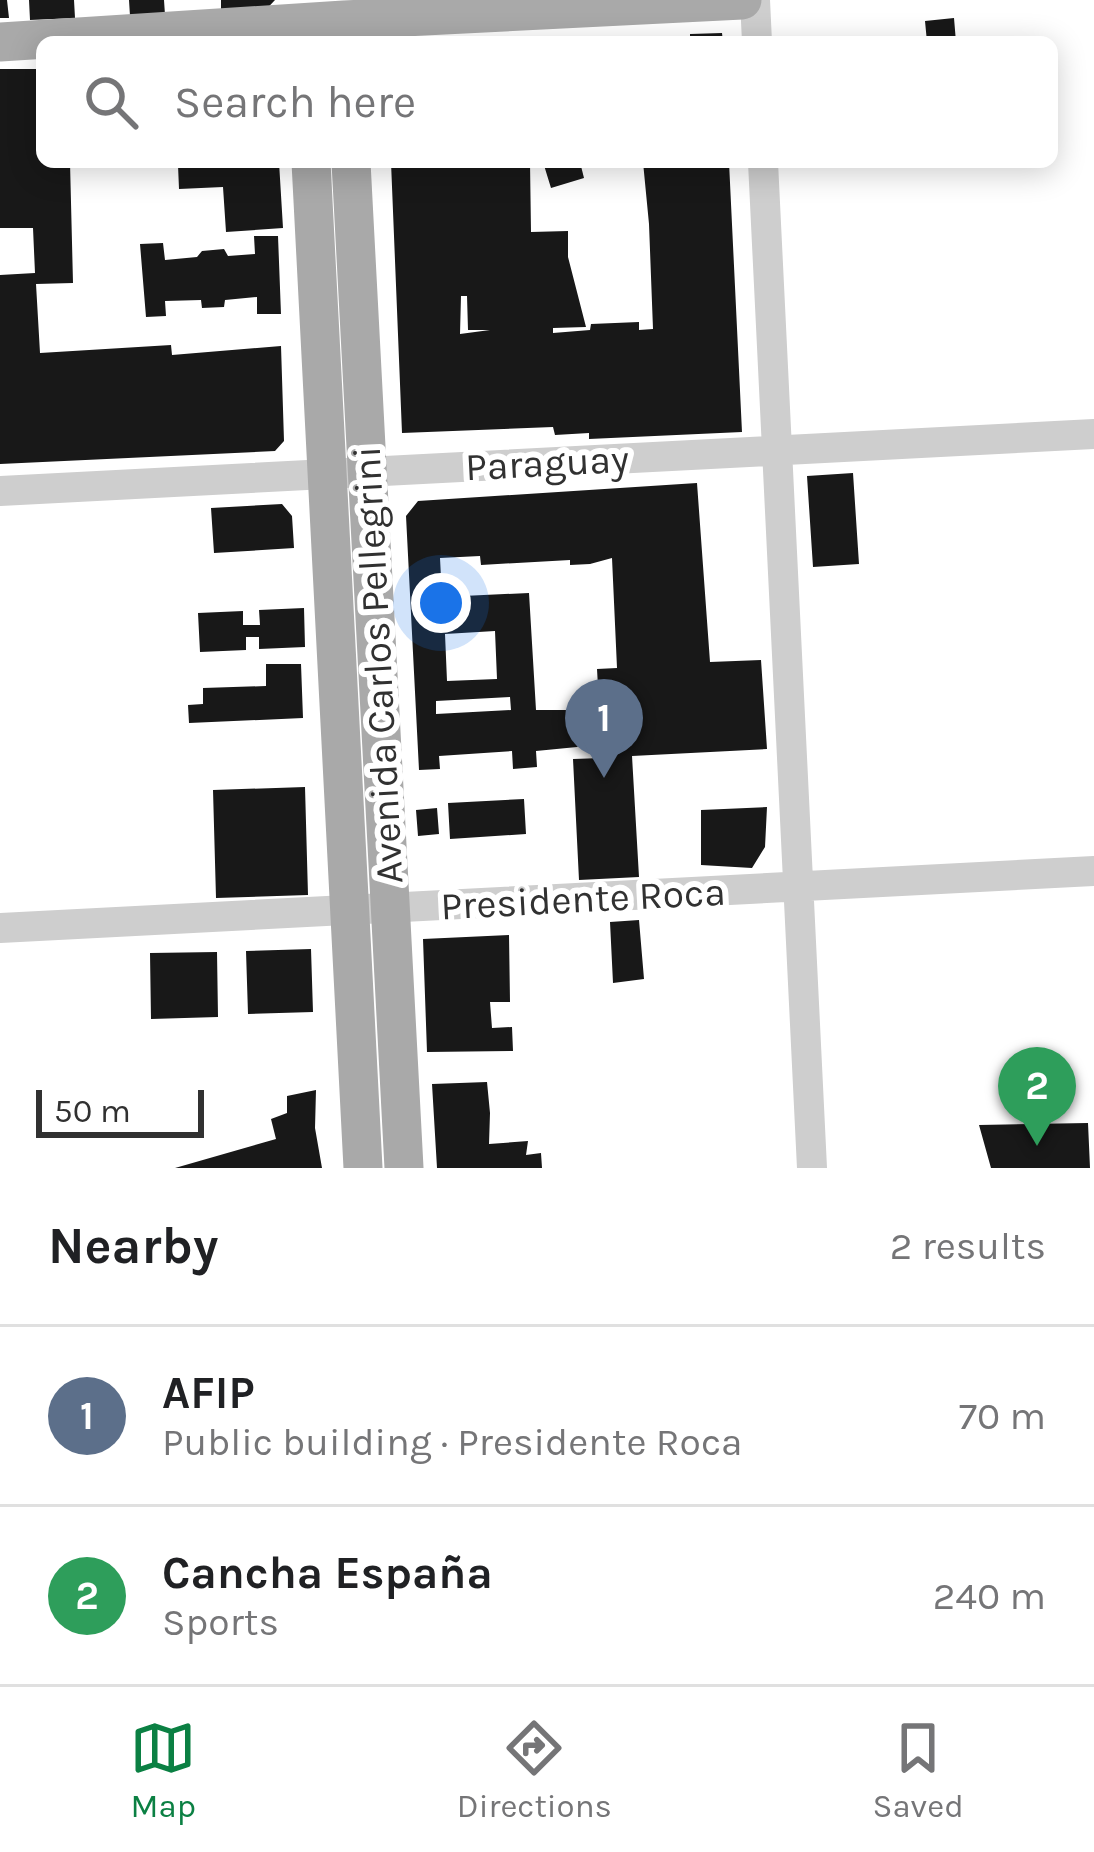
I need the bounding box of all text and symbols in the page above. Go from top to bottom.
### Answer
search box [36,36,1058,168]
icon: search [78,69,144,135]
text: Search here [174,76,416,128]
street label: Paraguay [464,436,630,490]
street label: Avenida Carlos Pellegrini [344,445,412,885]
your location [411,573,471,633]
pin: 1 [565,679,643,778]
street label: Presidente Roca [439,869,727,929]
pin: 2 [998,1047,1076,1146]
scale bar [36,1084,204,1137]
text: 50 m [54,1092,131,1130]
text: Nearby [48,1216,218,1276]
text: 2 results [890,1223,1046,1269]
text: AFIP [162,1367,255,1419]
text: 1 [80,1393,94,1439]
text: 70 m [959,1393,1046,1439]
text: Public building · Presidente Roca [162,1419,743,1465]
text: Cancha España [162,1547,493,1599]
text: 2 [75,1573,99,1619]
text: 240 m [933,1573,1046,1619]
text: Sports [162,1599,279,1645]
tab: Map [130,1715,196,1825]
tab: Directions [457,1715,612,1825]
tab: Saved [873,1715,964,1825]

